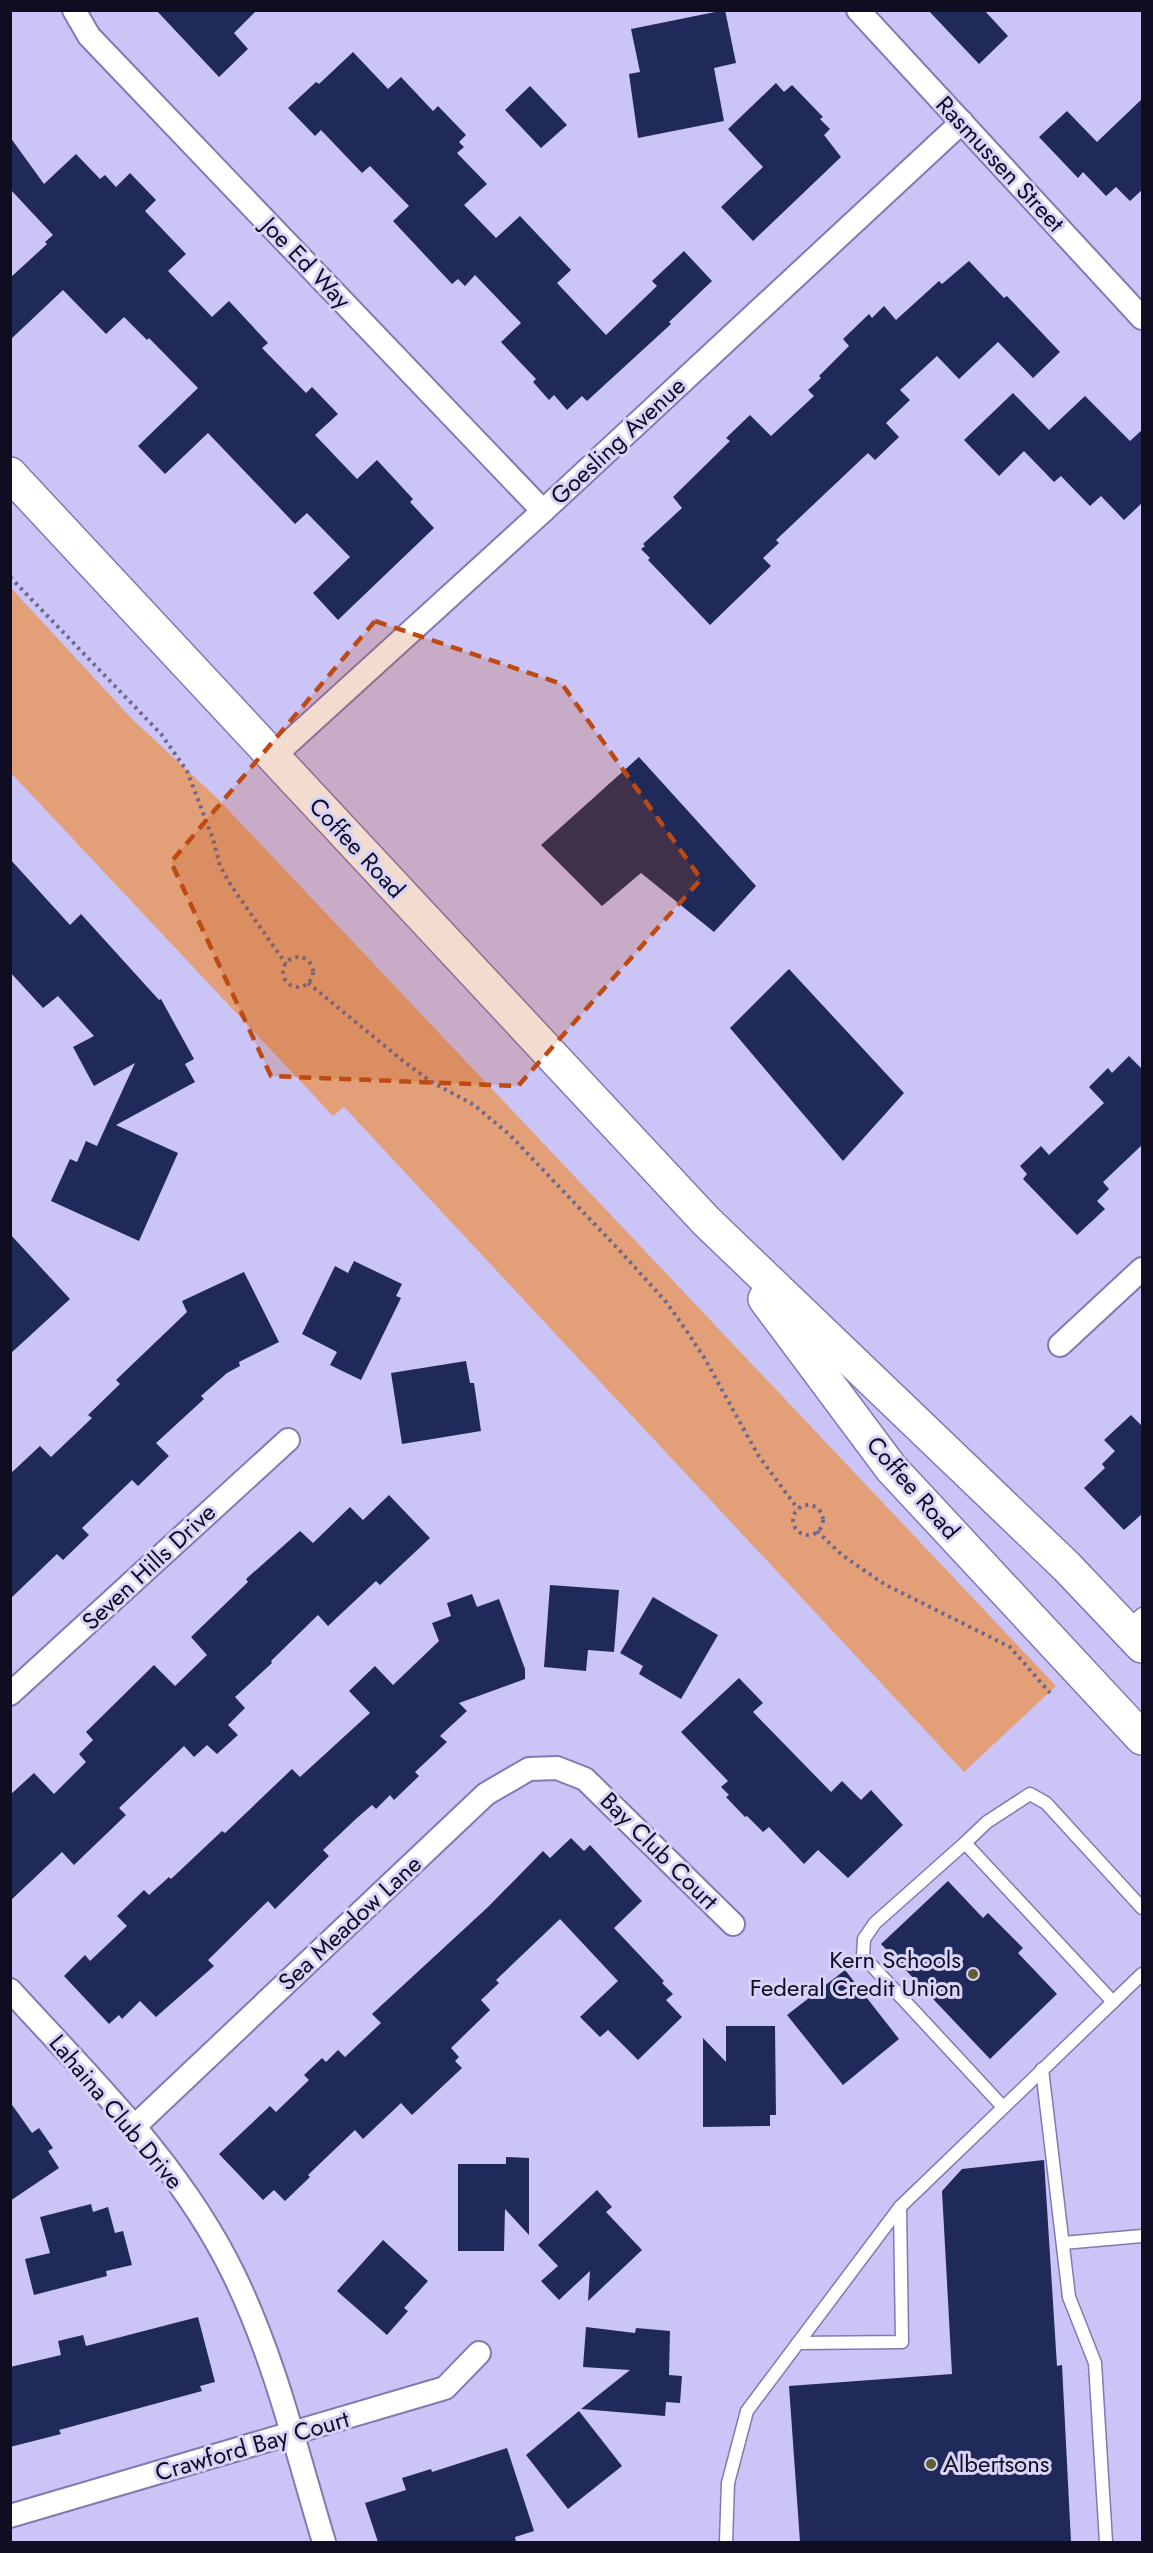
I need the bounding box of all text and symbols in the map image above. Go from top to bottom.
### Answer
street label: Rasmussen Street [928,88,1073,240]
street label: Joe Ed Way [251,207,359,317]
street label: Goesling Avenue [542,369,693,513]
street label: Coffee Road [301,789,413,906]
street label: Coffee Road [859,1428,968,1547]
street label: Seven Hills Drive [74,1495,224,1638]
street label: Bay Club Court [592,1784,726,1918]
street label: Sea Meadow Lane [270,1847,429,1998]
place label: Kern Schools Federal Credit Union [750,1942,961,2005]
marker: Kern Schools Federal Credit Union [966,1967,980,1981]
street label: Lahaina Club Drive [41,2027,192,2197]
street label: Crawford Bay Court [151,2401,353,2490]
place label: Albertsons [943,2446,1049,2481]
marker: Albertsons [924,2457,938,2471]

